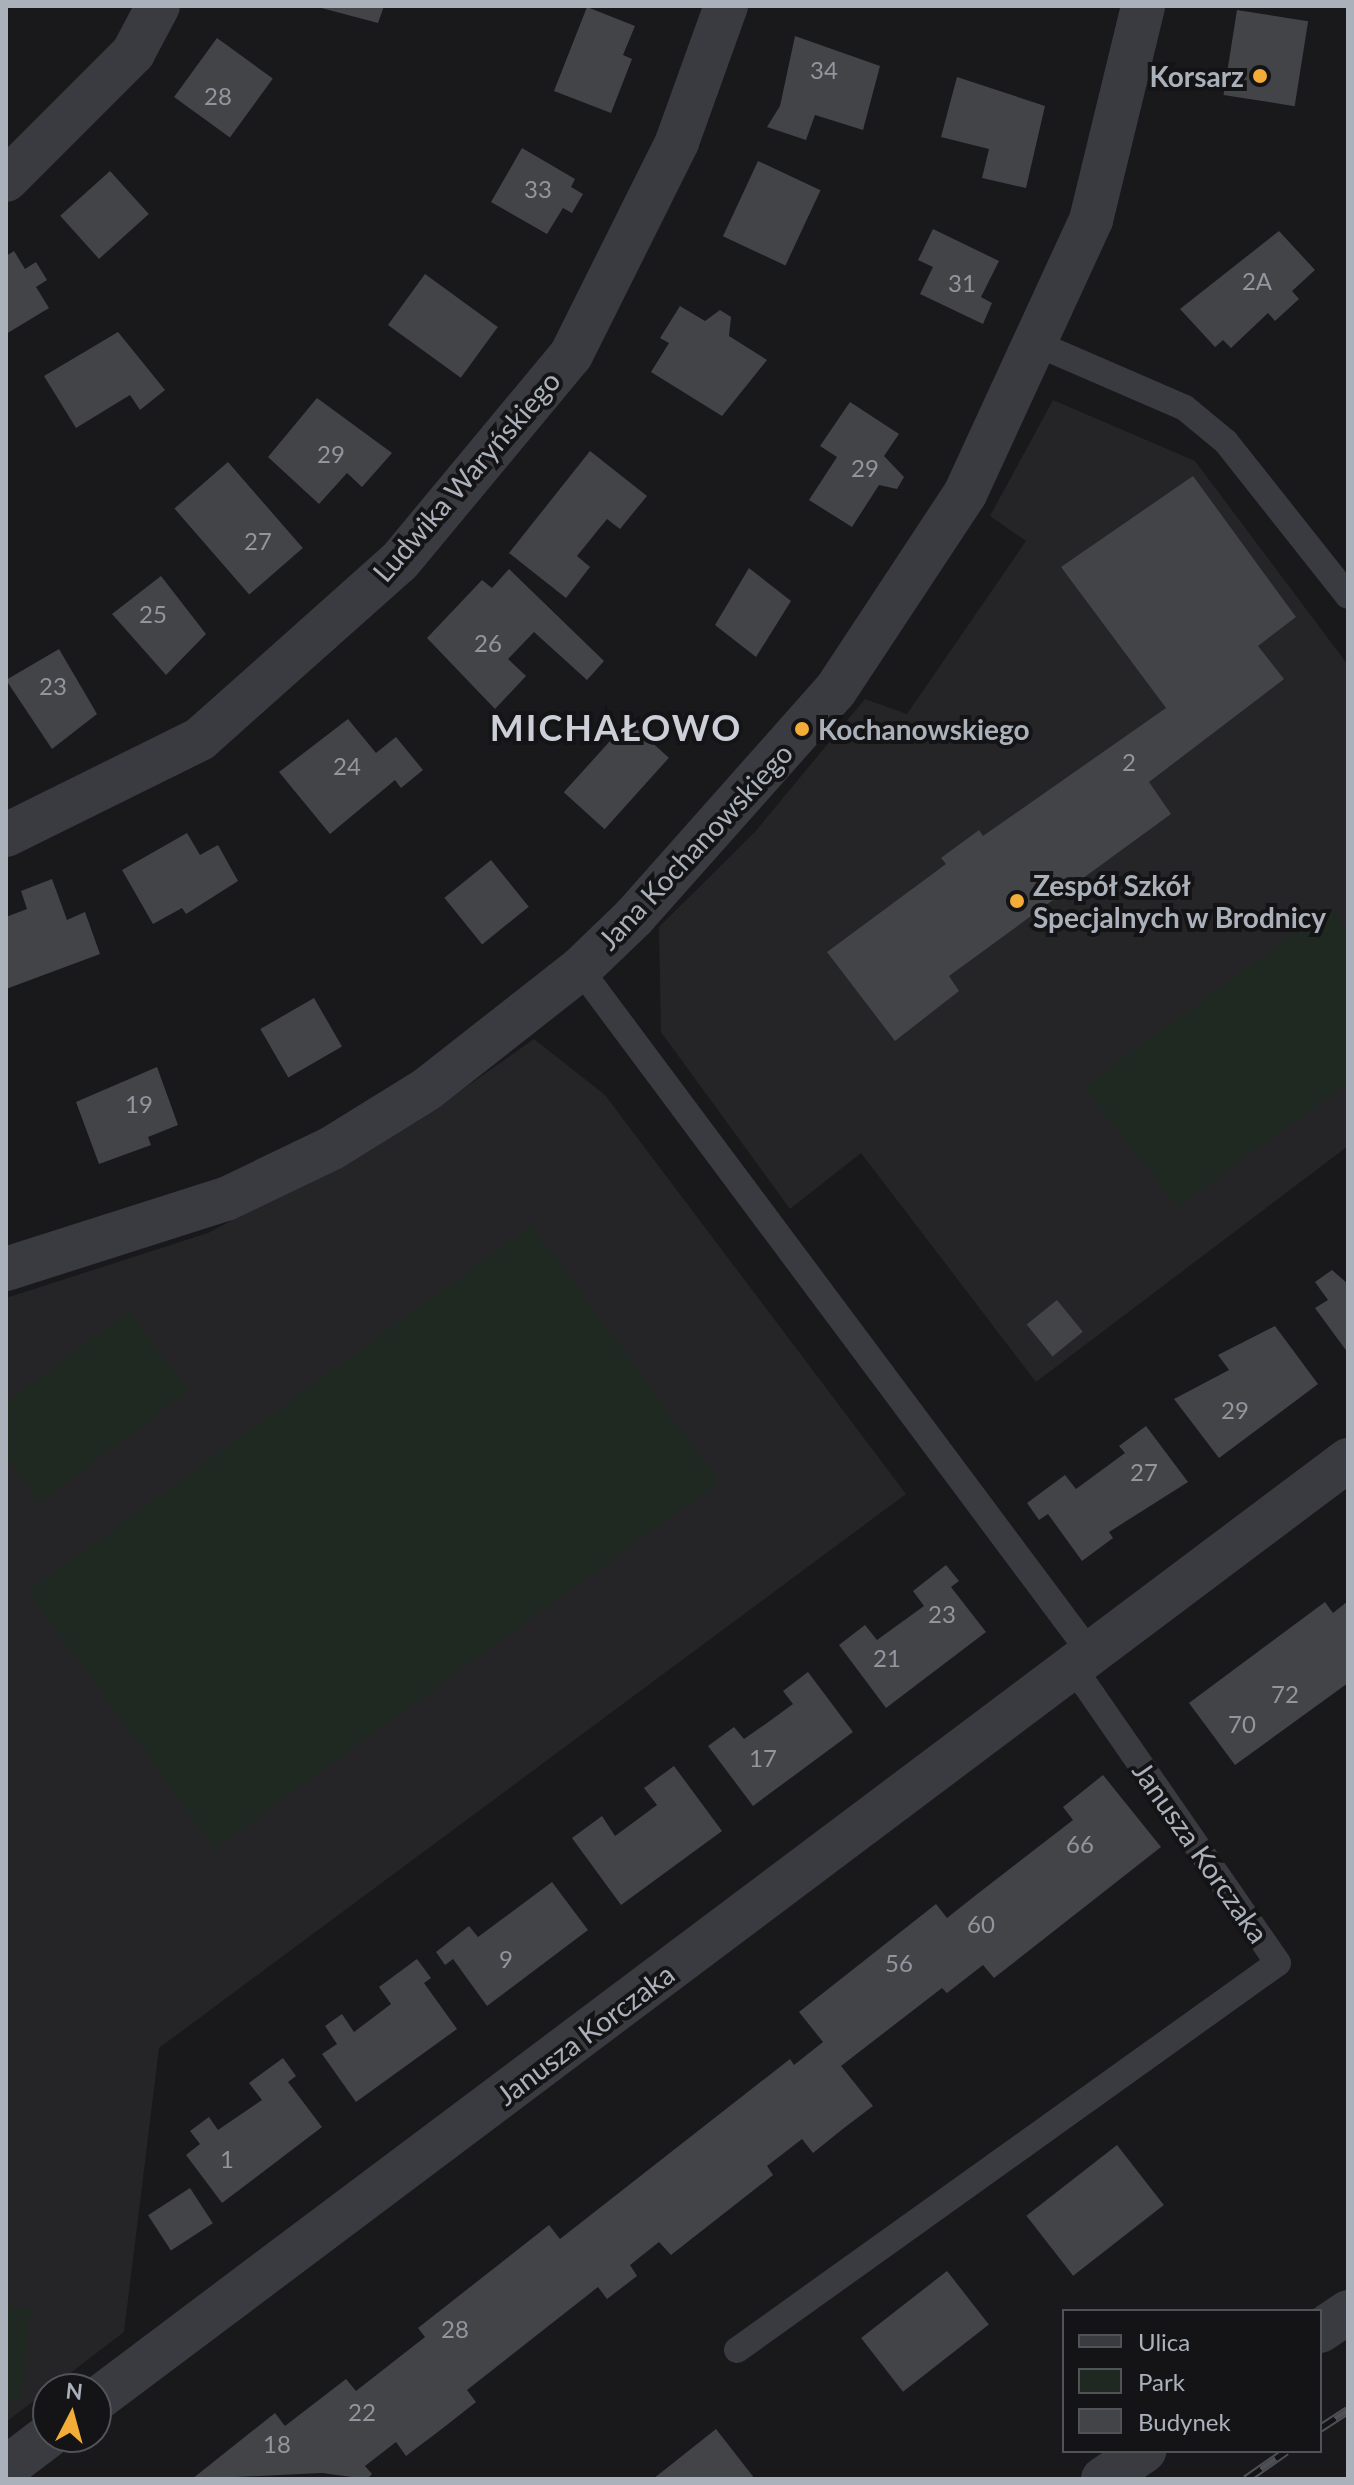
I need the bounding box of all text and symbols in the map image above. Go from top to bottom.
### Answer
house number: 34 [810,56,838,84]
place label: Korsarz [1150,59,1244,93]
marker: Korsarz [1251,67,1269,85]
house number: 28 [204,82,232,110]
house number: 33 [524,175,552,203]
house number: 2A [1242,267,1272,295]
house number: 31 [948,269,976,297]
street label: Ludwika Waryńskiego [365,364,567,588]
house number: 29 [317,440,345,468]
house number: 29 [851,454,879,482]
house number: 27 [244,527,272,555]
house number: 25 [139,600,167,628]
house number: 26 [474,629,502,657]
house number: 23 [39,672,67,700]
district label: MICHAŁOWO [490,706,742,750]
place label: Kochanowskiego [818,712,1030,746]
marker: Kochanowskiego [793,720,811,738]
street label: Jana Kochanowskiego [591,736,799,956]
house number: 2 [1122,748,1136,776]
house number: 24 [333,752,361,780]
place label: Zespół Szkół Specjalnych w Brodnicy [1033,868,1327,934]
marker: Zespół Szkół Specjalnych w Brodnicy [1008,892,1026,910]
house number: 19 [125,1090,153,1118]
house number: 29 [1221,1396,1249,1424]
house number: 27 [1130,1458,1158,1486]
house number: 23 [928,1600,956,1628]
house number: 21 [873,1644,901,1672]
house number: 72 [1271,1680,1299,1708]
house number: 70 [1228,1710,1256,1738]
house number: 17 [749,1744,777,1772]
street label: Janusza Korczaka [1126,1755,1276,1949]
house number: 66 [1066,1830,1094,1858]
house number: 60 [967,1910,995,1938]
house number: 9 [499,1945,513,1973]
house number: 56 [885,1949,913,1977]
street label: Janusza Korczaka [490,1956,680,2112]
house number: 1 [220,2145,234,2173]
legend [1062,2309,1322,2453]
house number: 28 [441,2315,469,2343]
text: Ulica [1138,2327,1190,2356]
text: Park [1138,2367,1185,2396]
north arrow [32,2373,112,2453]
text: N [65,2376,84,2405]
house number: 22 [348,2398,376,2426]
text: Budynek [1138,2407,1231,2436]
house number: 18 [263,2430,291,2458]

